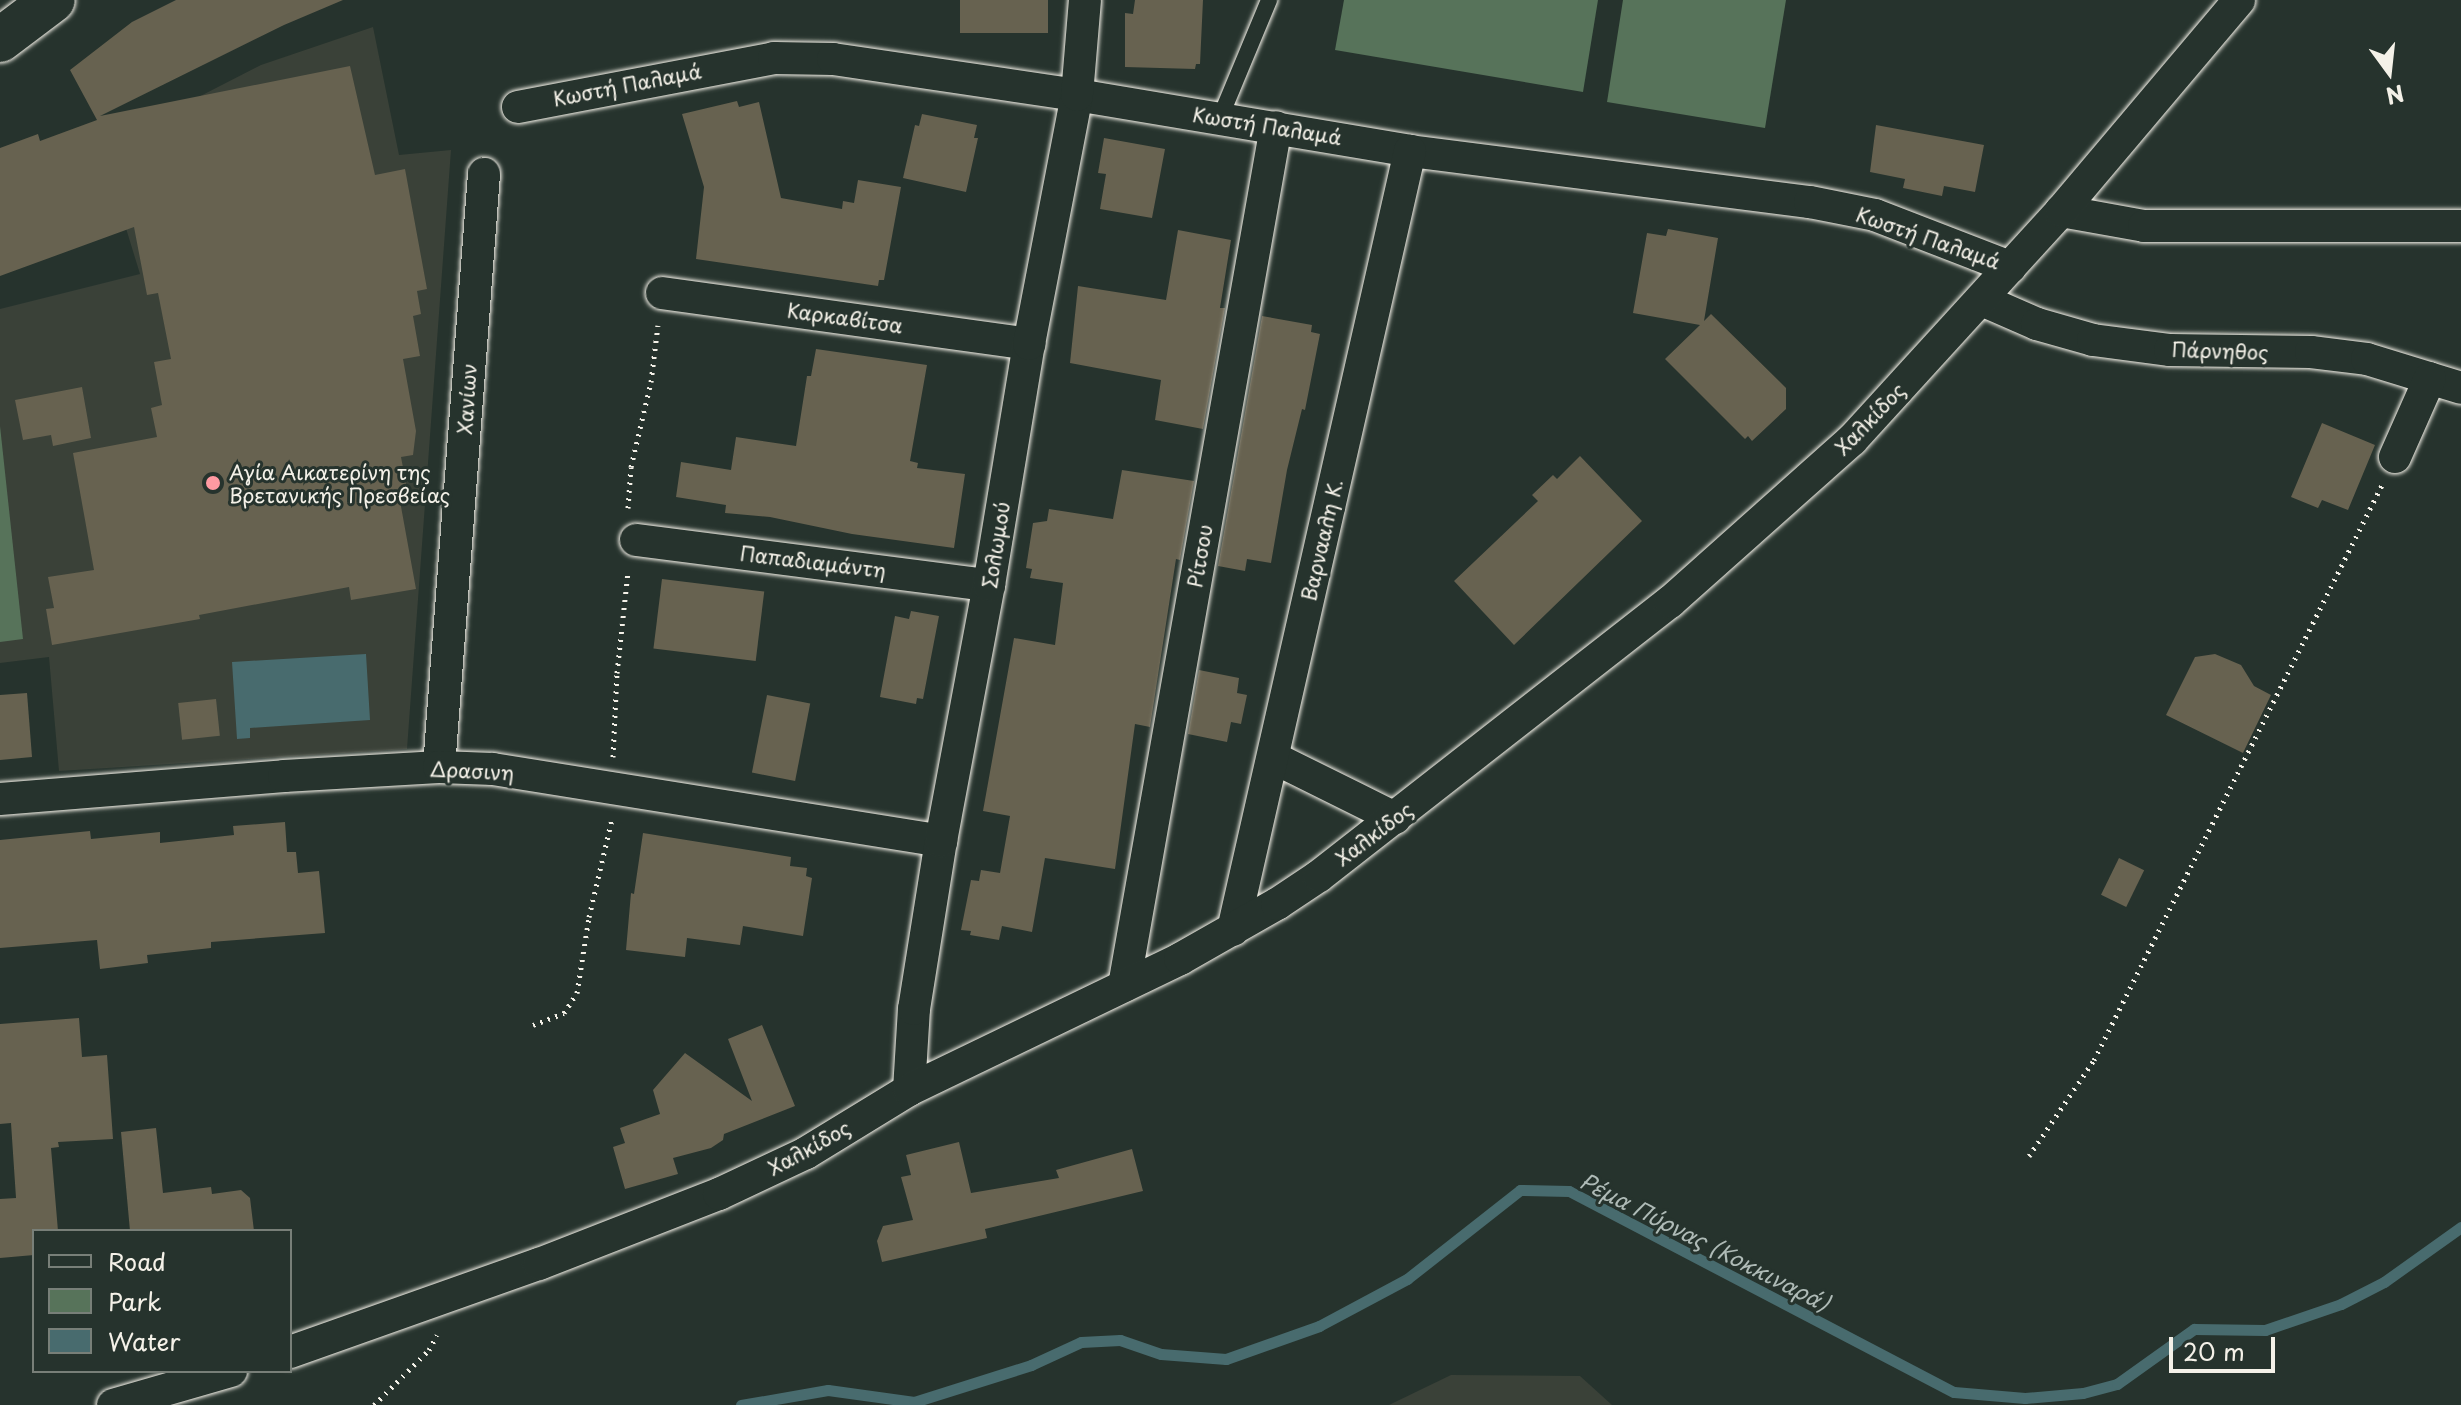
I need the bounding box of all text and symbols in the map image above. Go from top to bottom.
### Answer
north arrow [2349,32,2429,112]
street label: Κωστή Παλαμά [550,59,704,111]
text: N [2383,77,2408,114]
street label: Κωστή Παλαμά [1190,102,1344,150]
street label: Κωστή Παλαμά [1852,202,2004,274]
street label: Καρκαβίτσα [786,298,904,338]
street label: Πάρνηθος [2171,337,2269,365]
street label: Χανίων [453,363,481,435]
street label: Χαλκίδος [1830,378,1910,460]
place label: Αγία Αικατερίνη της Βρετανικής Πρεσβείας [229,460,451,507]
marker: Αγία Αικατερίνη της Βρετανικής Πρεσβείας [204,474,222,492]
street label: Βαρνααλη Κ. [1296,476,1348,604]
street label: Σολωμού [977,500,1015,590]
street label: Ρίτσου [1183,523,1217,589]
street label: Παπαδιαμάντη [739,541,887,583]
street label: Δρασινη [429,757,515,785]
street label: Χαλκίδος [1331,797,1417,871]
street label: Χαλκίδος [764,1116,854,1180]
water label: Ρέμα Πύρνας (Κοκκιναρά) [1575,1166,1835,1316]
legend [32,1229,292,1373]
text: Road [108,1243,166,1279]
text: Park [108,1283,162,1319]
scale bar [2173,1321,2279,1371]
text: Water [108,1323,180,1359]
text: 20 m [2183,1333,2245,1369]

